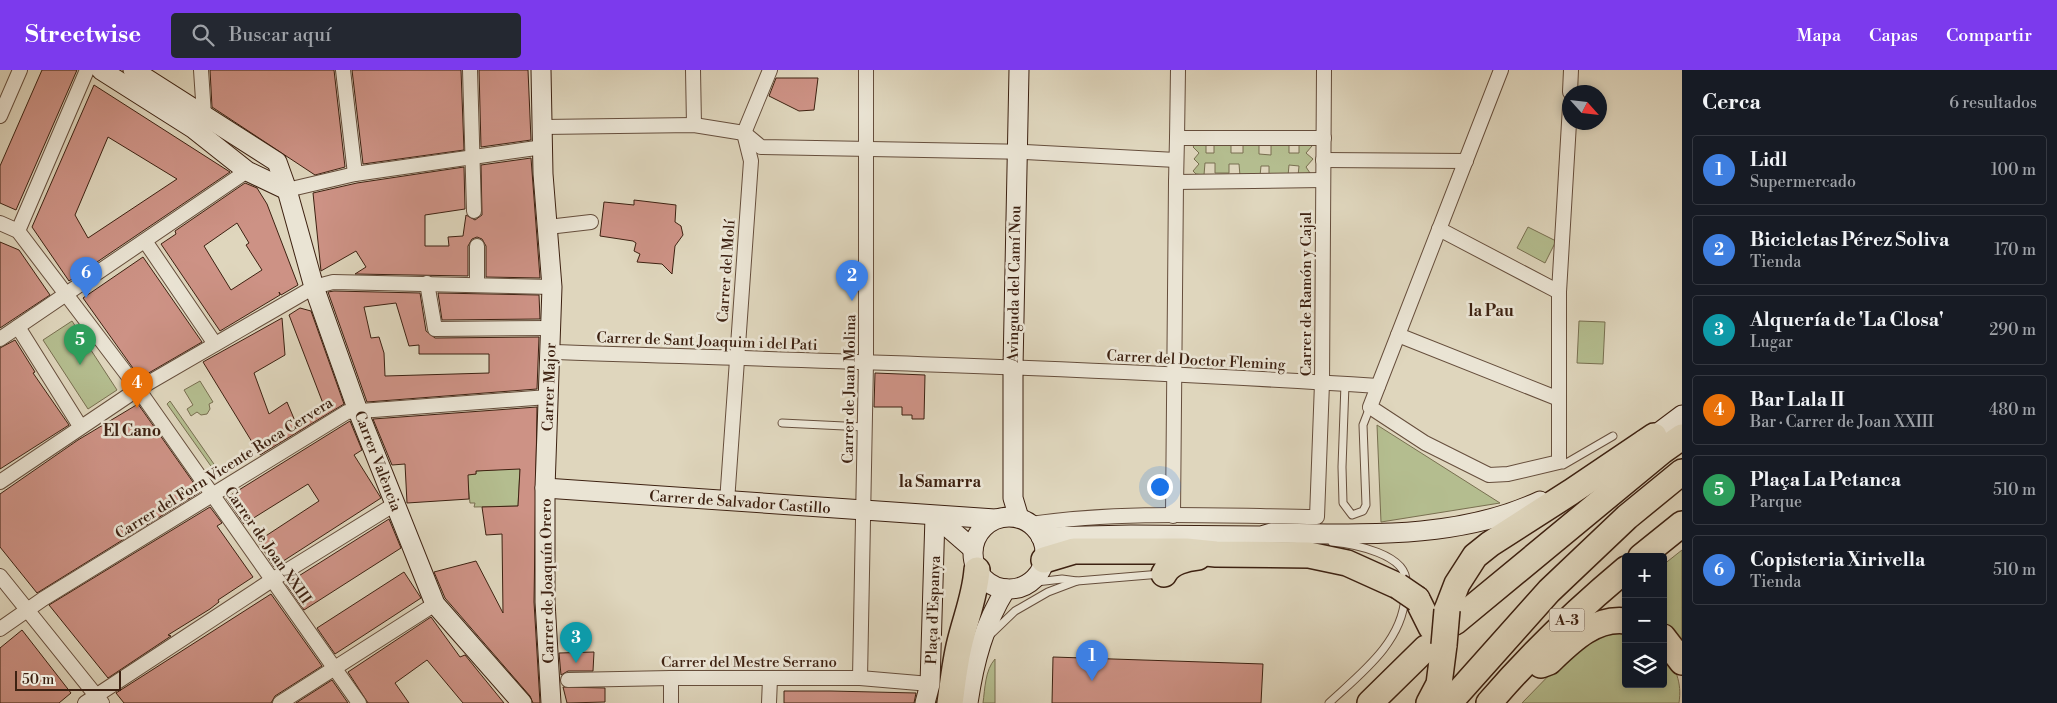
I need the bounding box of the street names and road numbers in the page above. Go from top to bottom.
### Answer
street label: Avinguda del Camí Nou [1004,205,1025,364]
street label: Carrer de Ramón y Cajal [1297,211,1316,376]
street label: Carrer del Molí [713,218,740,323]
street label: Carrer de Juan Molina [839,314,860,464]
street label: Carrer de Sant Joaquim i del Pati [596,328,818,355]
street label: Carrer Major [538,342,561,432]
street label: Carrer del Doctor Fleming [1106,346,1286,375]
street label: Carrer del Forn Vicente Roca Cervera [112,393,337,544]
street label: Carrer València [350,408,406,515]
street label: Carrer de Joan XXIII [220,483,315,608]
street label: Carrer de Salvador Castillo [649,487,831,518]
street label: Carrer de Joaquín Orero [537,498,558,664]
street label: Plaça d'Espanya [922,555,945,665]
road number: A-3 [1550,608,1584,632]
street label: Carrer del Mestre Serrano [661,653,837,672]

